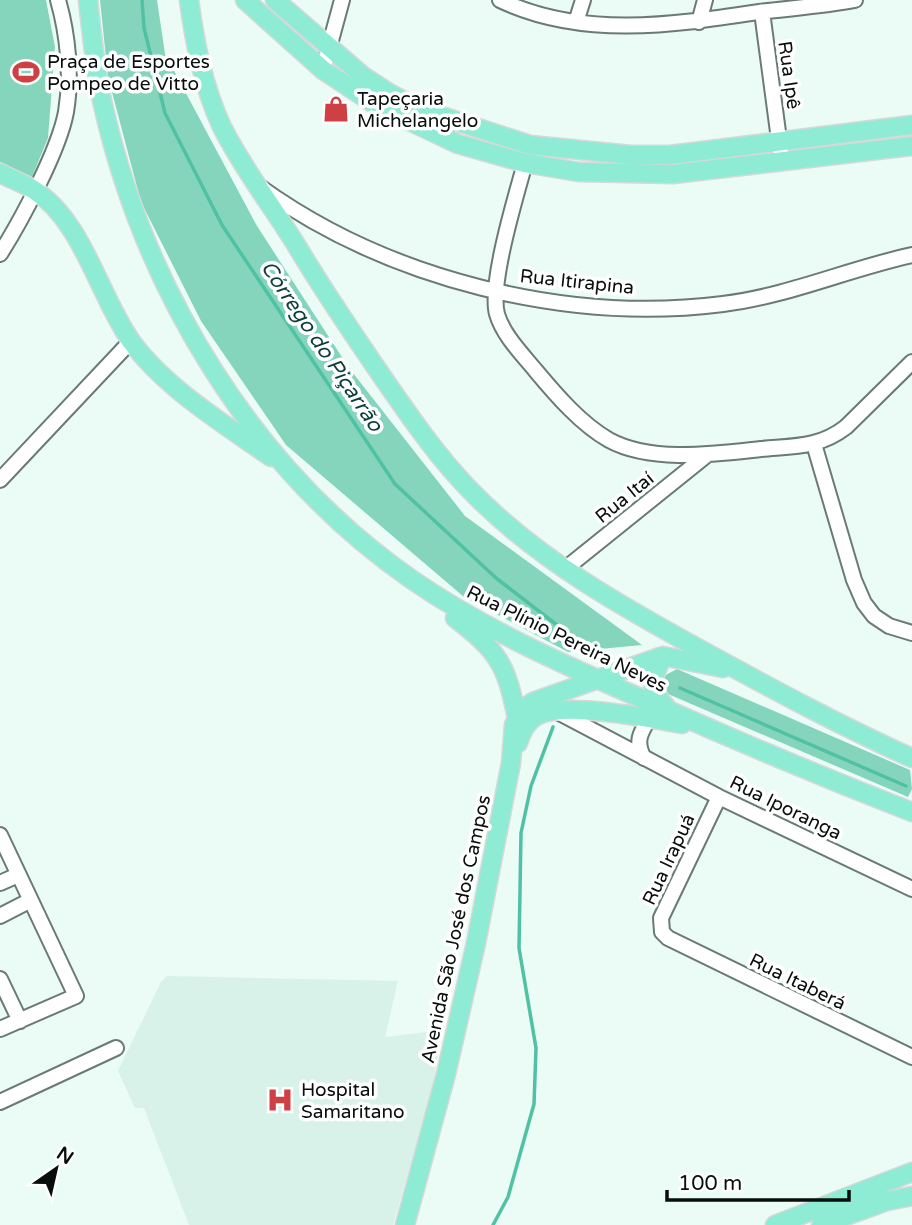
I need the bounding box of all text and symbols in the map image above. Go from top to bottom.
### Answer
street label: Rua Ipê [773,40,805,111]
place label: Praça de Esportes Pompeo de Vitto [47,51,210,95]
sports icon: Praça de Esportes Pompeo de Vitto [11,57,41,87]
place label: Tapeçaria Michelangelo [357,88,478,132]
shop icon: Tapeçaria Michelangelo [321,94,351,124]
water label: Córrego do Piçarrão [255,256,389,437]
street label: Rua Itirapina [519,265,635,299]
street label: Rua Itaí [591,467,658,528]
street label: Rua Plínio Pereira Neves [463,581,670,697]
street label: Rua Iporanga [726,771,845,844]
street label: Avenida São José dos Campos [417,793,495,1065]
street label: Rua Irapuá [638,810,700,909]
street label: Rua Itaberá [746,949,849,1015]
place label: Hospital Samaritano [301,1079,405,1123]
hospital icon: Hospital Samaritano [265,1085,295,1115]
north arrow [21,1134,91,1204]
text: N [52,1142,77,1169]
scale bar [667,1158,849,1202]
text: 100 m [678,1171,742,1196]

